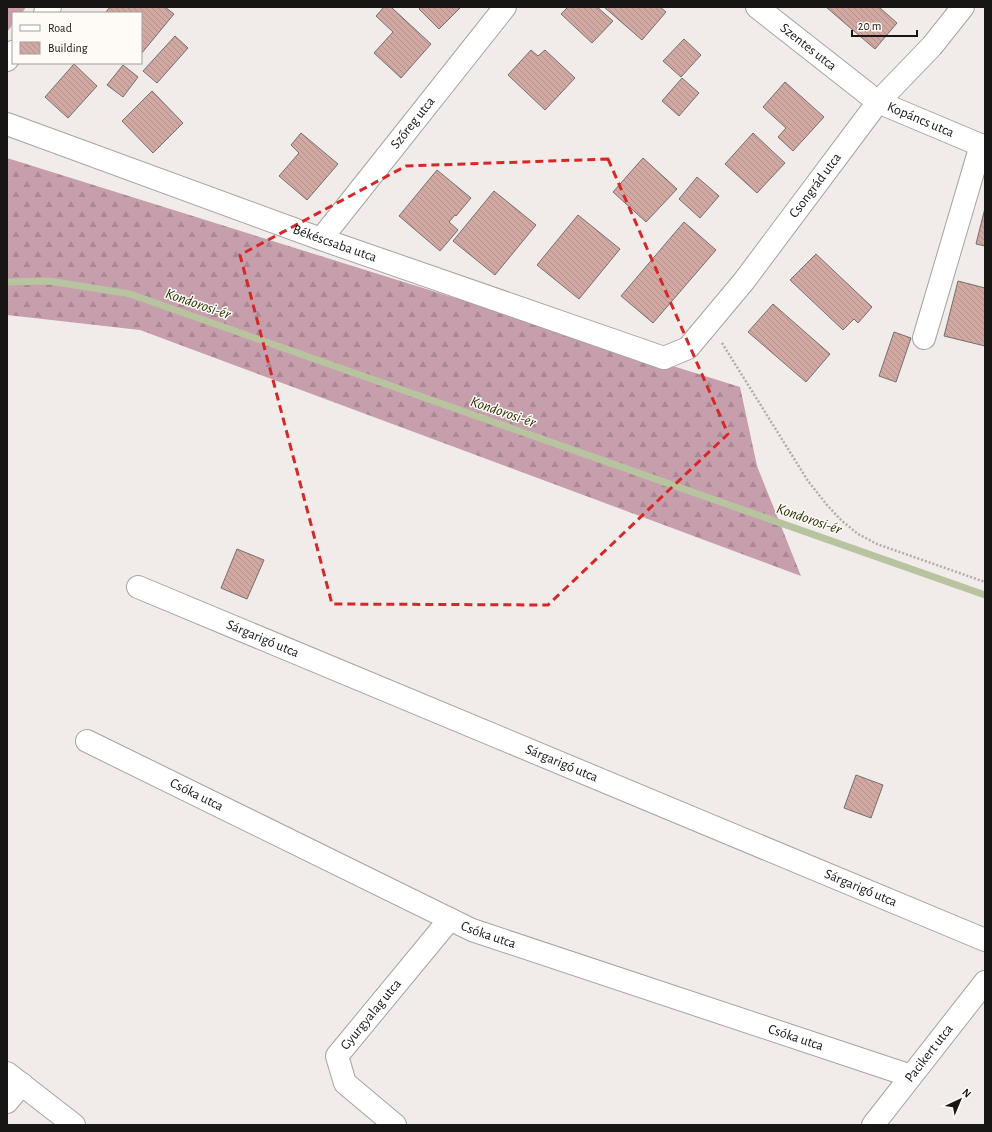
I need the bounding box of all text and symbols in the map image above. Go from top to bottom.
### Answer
legend [12,12,142,64]
scale bar [852,12,917,38]
text: 20 m [858,20,881,32]
street label: Szentes utca [777,21,839,74]
text: Road [48,22,72,34]
text: Building [48,42,88,54]
street label: Szőreg utca [388,94,438,152]
street label: Kopáncs utca [885,100,956,140]
street label: Csongrád utca [787,150,844,221]
street label: Békéscsaba utca [291,222,379,265]
water label: Kondorosi-ér [164,286,233,322]
water label: Kondorosi-ér [469,394,538,430]
water label: Kondorosi-ér [775,501,844,537]
street label: Sárgarigó utca [224,618,301,660]
street label: Sárgarigó utca [523,742,601,785]
street label: Csóka utca [168,776,226,814]
street label: Sárgarigó utca [822,867,900,910]
street label: Csóka utca [459,919,518,951]
street label: Gyurgyalag utca [338,976,404,1053]
street label: Pacikert utca [902,1021,956,1085]
street label: Csóka utca [766,1022,826,1054]
north arrow [940,1080,980,1120]
text: N [960,1087,973,1100]

